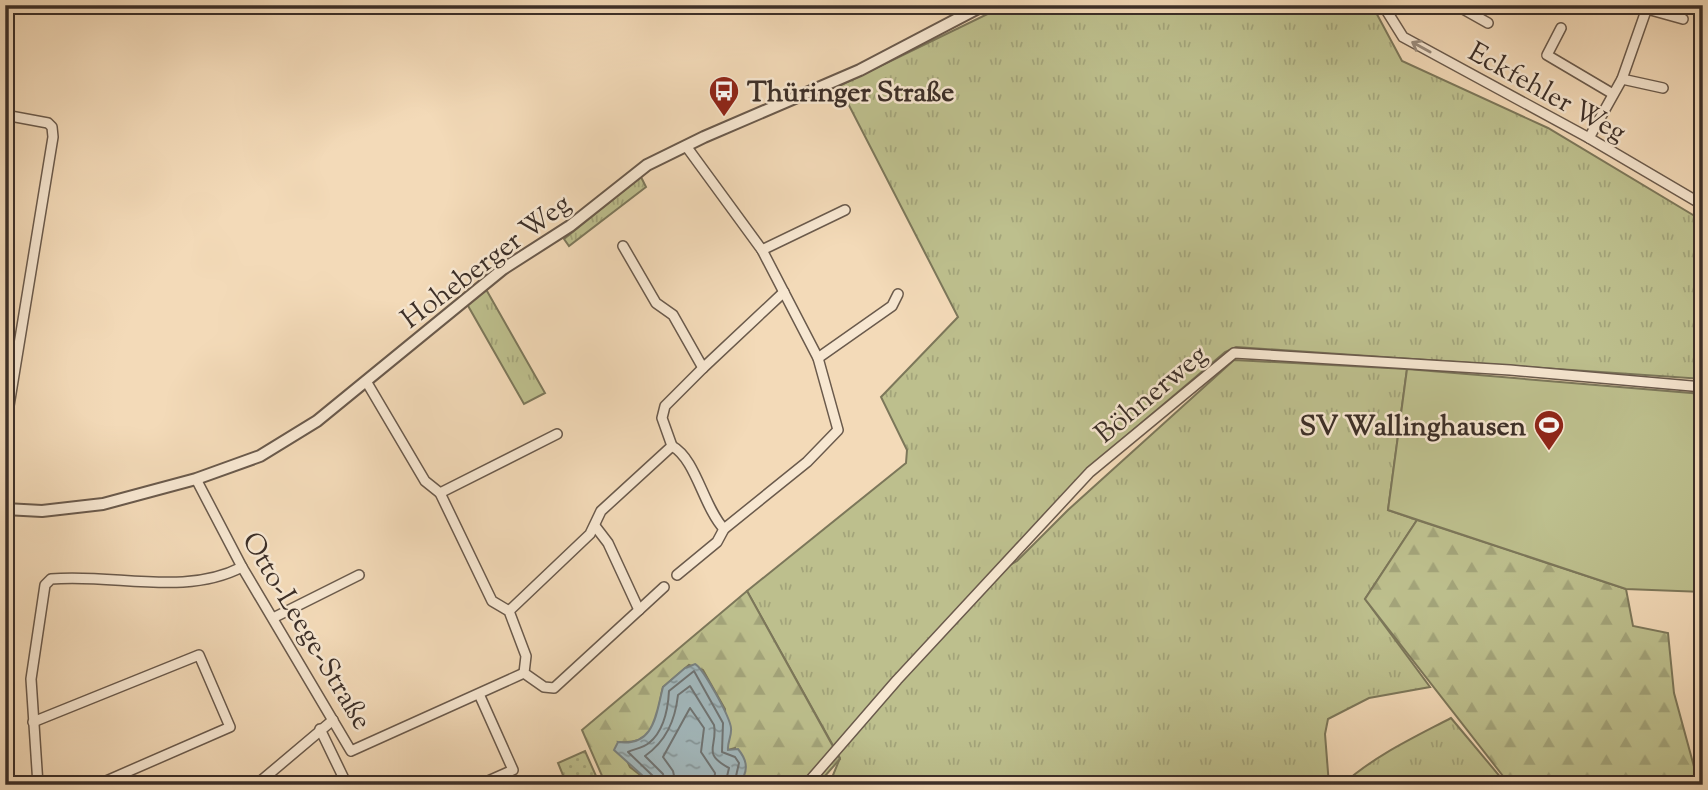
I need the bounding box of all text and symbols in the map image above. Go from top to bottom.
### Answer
street label: Eckfehler Weg [1460,34,1633,154]
one-way arrow [1412,40,1432,54]
bus stop icon: Thüringer Straße [707,74,741,118]
place label: Thüringer Straße [747,74,954,114]
street label: Hoheberger Weg [394,185,580,340]
street label: Böhnerweg [1087,336,1217,454]
place label: SV Wallinghausen [1300,408,1526,448]
sports icon: SV Wallinghausen [1532,408,1566,452]
street label: Otto-Leege-Straße [230,525,380,738]

